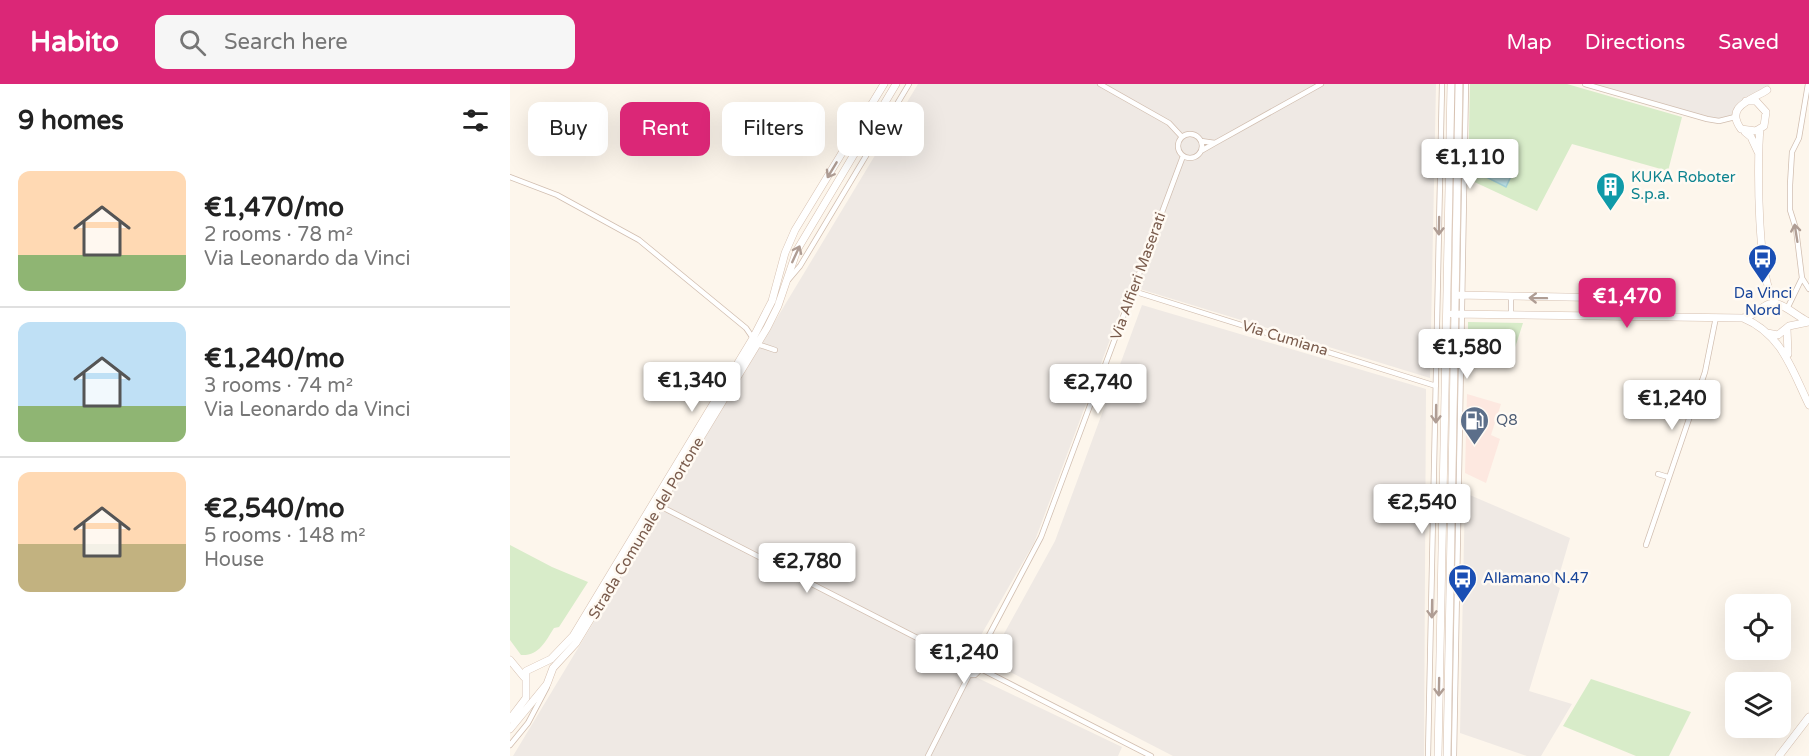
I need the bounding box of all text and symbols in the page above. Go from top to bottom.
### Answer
search box [155,15,575,69]
text: Habito [30,25,119,59]
icon: search [176,26,209,59]
text: Search here [224,29,348,55]
text: Map [1506,30,1552,55]
text: Directions [1585,30,1685,55]
text: Saved [1718,30,1779,55]
chip: Buy [528,102,608,156]
chip: Rent [620,102,710,156]
chip: Filters [722,102,825,156]
chip: New [837,102,924,156]
icon: filters [459,104,492,137]
text: 9 homes [18,105,124,136]
pin: €1,110 [1421,139,1519,190]
text: €1,110 [1435,146,1505,170]
one-way arrow [826,161,838,178]
place label: KUKA Roboter S.p.a. [1631,168,1736,203]
building icon: KUKA Roboter S.p.a. [1594,170,1626,212]
text: €1,470/mo [204,192,344,223]
icon: home [66,195,138,267]
street label: Via Alfieri Maserati [1107,210,1169,342]
one-way arrow [1433,216,1445,236]
text: 2 rooms · 78 m² [204,223,353,247]
one-way arrow [1791,224,1802,244]
bus stop icon: Da Vinci Nord [1747,242,1779,284]
one-way arrow [790,245,802,263]
text: Via Leonardo da Vinci [204,247,410,271]
pin: €1,470 [1578,278,1676,329]
place label: Da Vinci Nord [1734,284,1792,319]
text: €1,470 [1593,285,1661,309]
one-way arrow [1528,292,1548,304]
street label: Via Cumiana [1240,316,1330,360]
pin: €1,580 [1418,329,1516,380]
text: €1,580 [1432,336,1502,360]
text: €1,240/mo [204,343,345,374]
icon: home [66,346,138,418]
pin: €1,340 [643,362,741,413]
pin: €2,740 [1049,364,1147,415]
text: €1,340 [657,369,727,393]
text: €2,740 [1064,371,1132,395]
text: 3 rooms · 74 m² [204,374,353,398]
pin: €1,240 [1623,380,1721,431]
text: €1,240 [1637,387,1707,411]
text: Via Leonardo da Vinci [204,398,410,422]
one-way arrow [1430,404,1442,424]
fuel station icon: Q8 [1459,404,1491,446]
place label: Q8 [1496,411,1518,429]
street label: Strada Comunale del Portone [584,434,708,622]
pin: €2,540 [1373,484,1471,535]
text: €2,540 [1387,491,1457,515]
text: €2,540/mo [204,493,345,524]
icon: home [66,496,138,568]
text: 5 rooms · 148 m² [204,524,366,548]
pin: €2,780 [758,543,856,594]
text: House [204,548,264,572]
text: €2,780 [773,550,841,574]
bus stop icon: Allamano N.47 [1446,562,1478,604]
place label: Allamano N.47 [1483,569,1589,587]
map controls [1725,594,1791,738]
button: locate [1725,594,1791,660]
one-way arrow [1426,599,1437,619]
pin: €1,240 [915,634,1013,685]
text: €1,240 [929,641,999,665]
button: layers [1725,672,1791,738]
one-way arrow [1433,676,1445,696]

